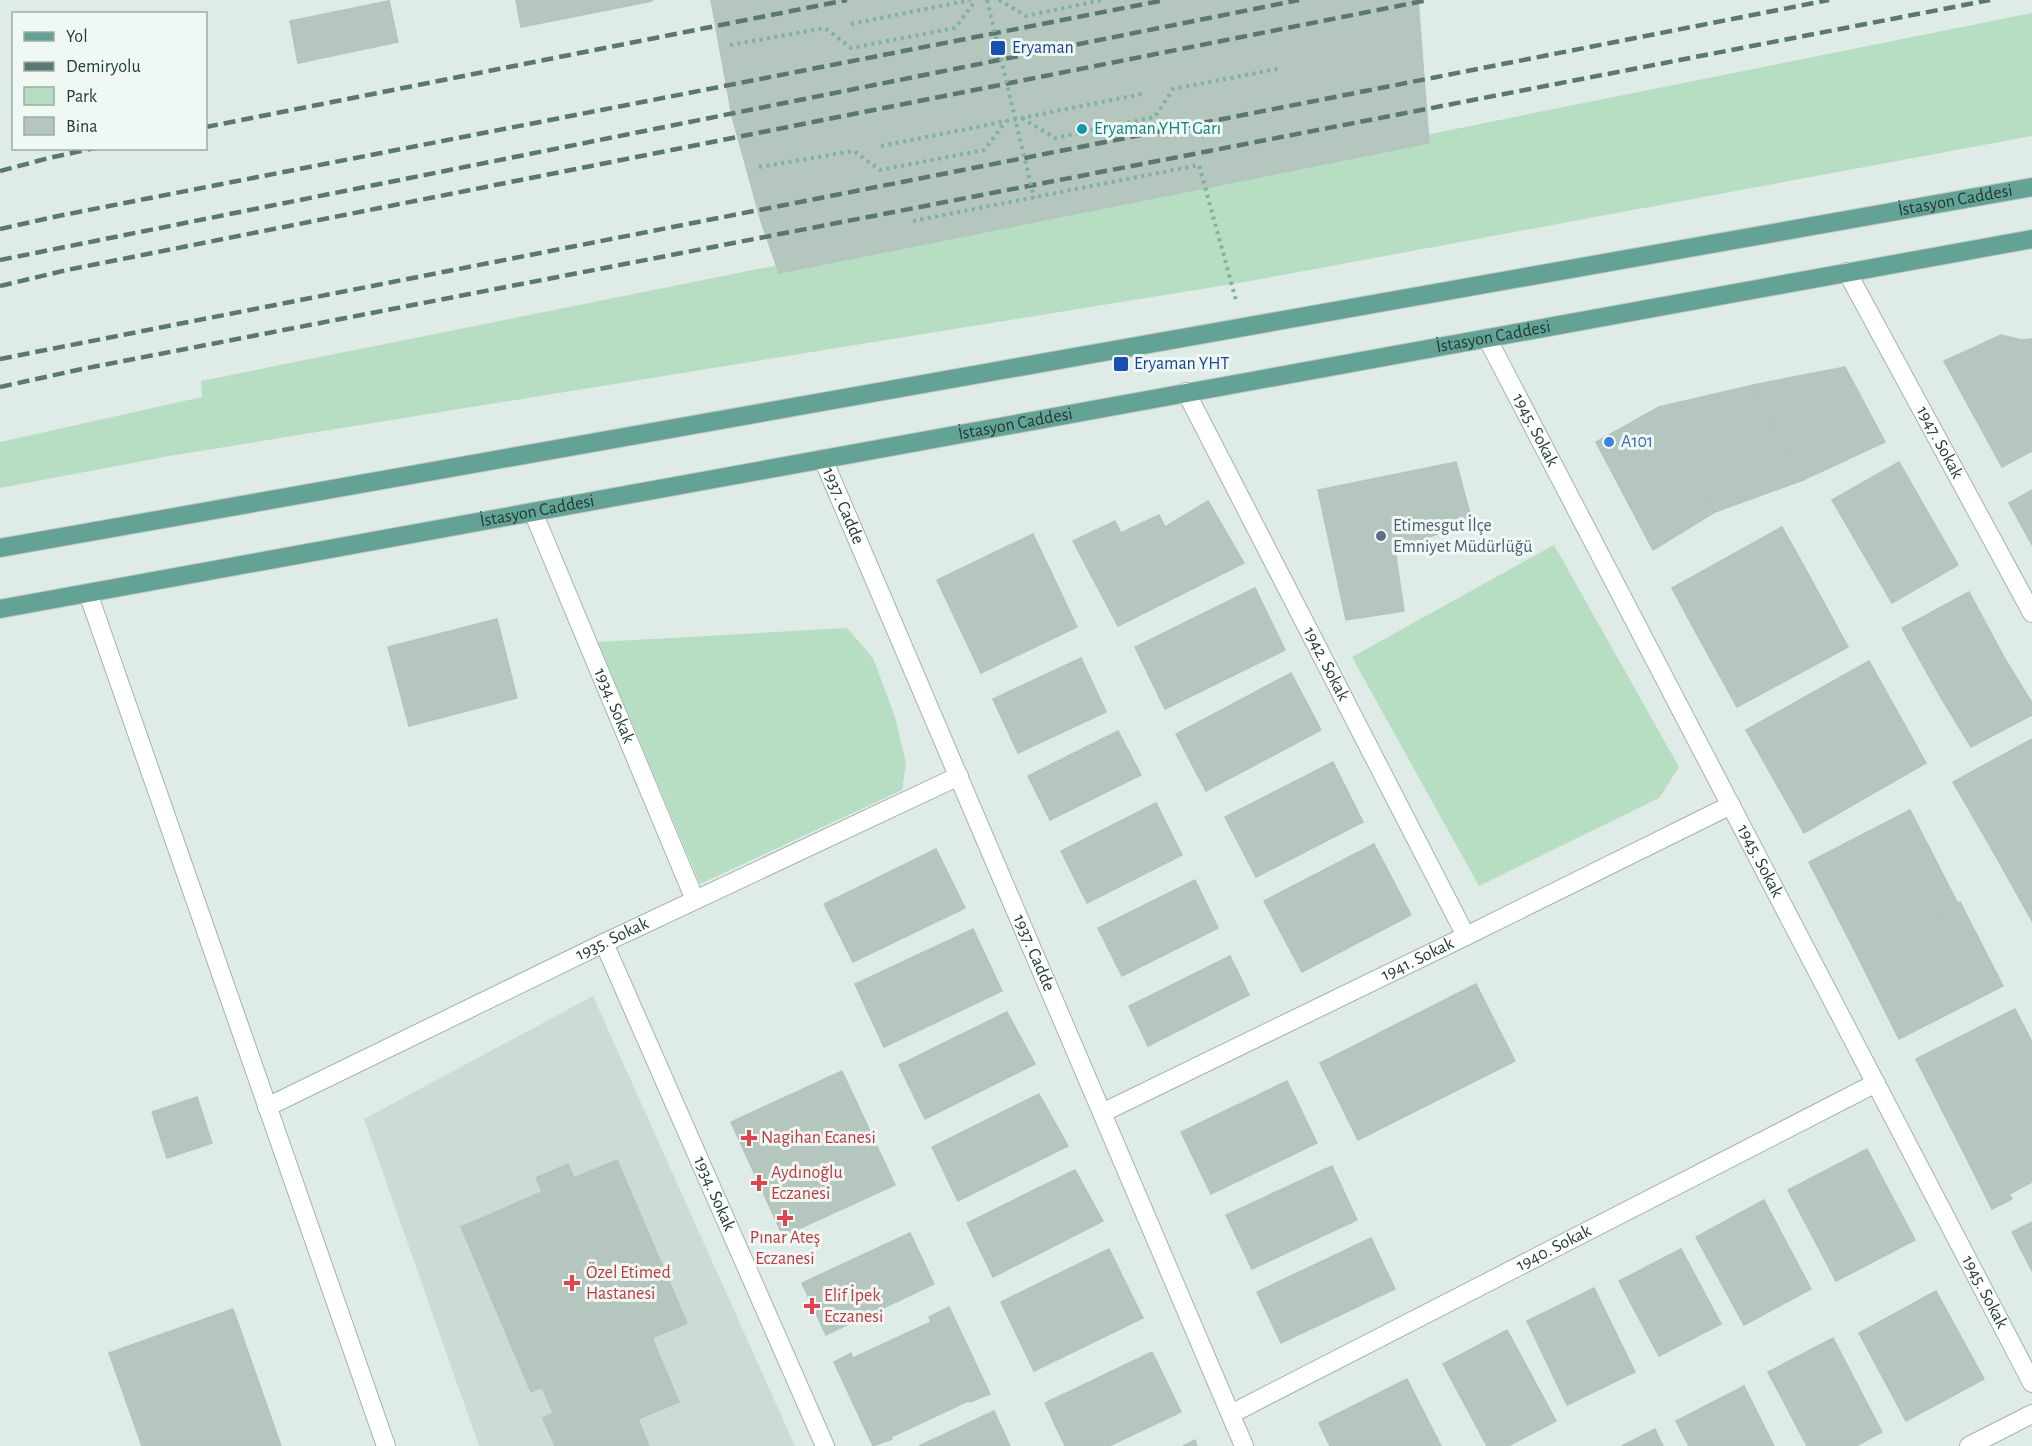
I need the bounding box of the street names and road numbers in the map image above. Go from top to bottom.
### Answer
street label: İstasyon Caddesi [1896,182,2014,220]
street label: İstasyon Caddesi [1434,318,1552,356]
street label: 1945. Sokak [1509,391,1562,470]
street label: 1947. Sokak [1913,403,1967,482]
street label: İstasyon Caddesi [956,405,1074,443]
street label: 1937. Cadde [819,465,867,547]
street label: İstasyon Caddesi [478,492,596,530]
street label: 1942. Sokak [1300,624,1353,704]
street label: 1934. Sokak [590,666,638,747]
street label: 1945. Sokak [1733,822,1787,901]
street label: 1937. Cadde [1009,912,1058,994]
street label: 1935. Sokak [573,914,652,964]
street label: 1941. Sokak [1379,934,1457,985]
street label: 1934. Sokak [690,1154,739,1234]
street label: 1940. Sokak [1514,1221,1595,1275]
street label: 1945. Sokak [1958,1253,2011,1332]

